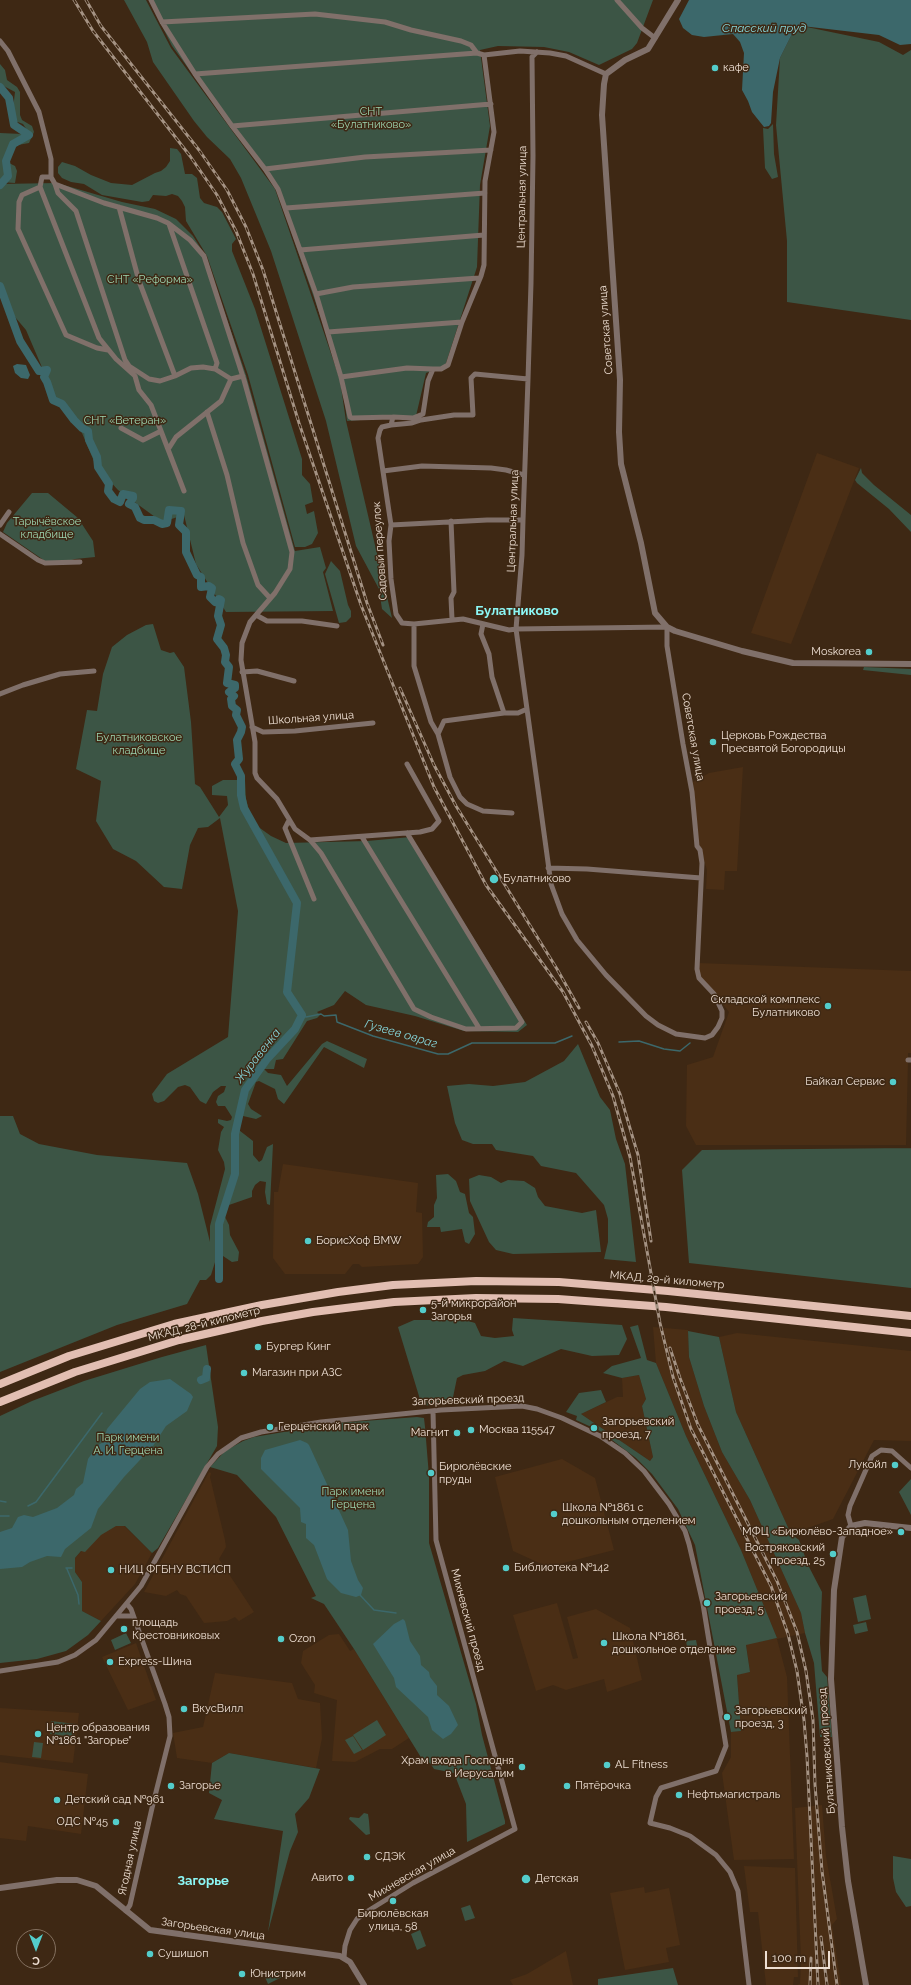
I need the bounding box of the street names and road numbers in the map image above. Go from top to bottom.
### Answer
street label: Центральная улица [515,146,529,248]
street label: Советская улица [596,285,616,375]
street label: Центральная улица [505,469,521,573]
street label: Садовый переулок [370,501,390,601]
street label: Советская улица [679,692,707,782]
street label: Школьная улица [268,708,354,728]
street label: МКАД, 29-й километр [609,1268,725,1292]
street label: МКАД, 28-й километр [147,1304,261,1344]
street label: Загорьевский проезд [412,1391,524,1409]
street label: Михневский проезд [448,1567,488,1673]
street label: Булатниковский проезд [816,1687,838,1815]
street label: Ягодная улица [116,1819,144,1897]
street label: Михневская улица [366,1844,458,1904]
street label: Загорьевская улица [160,1915,266,1943]

